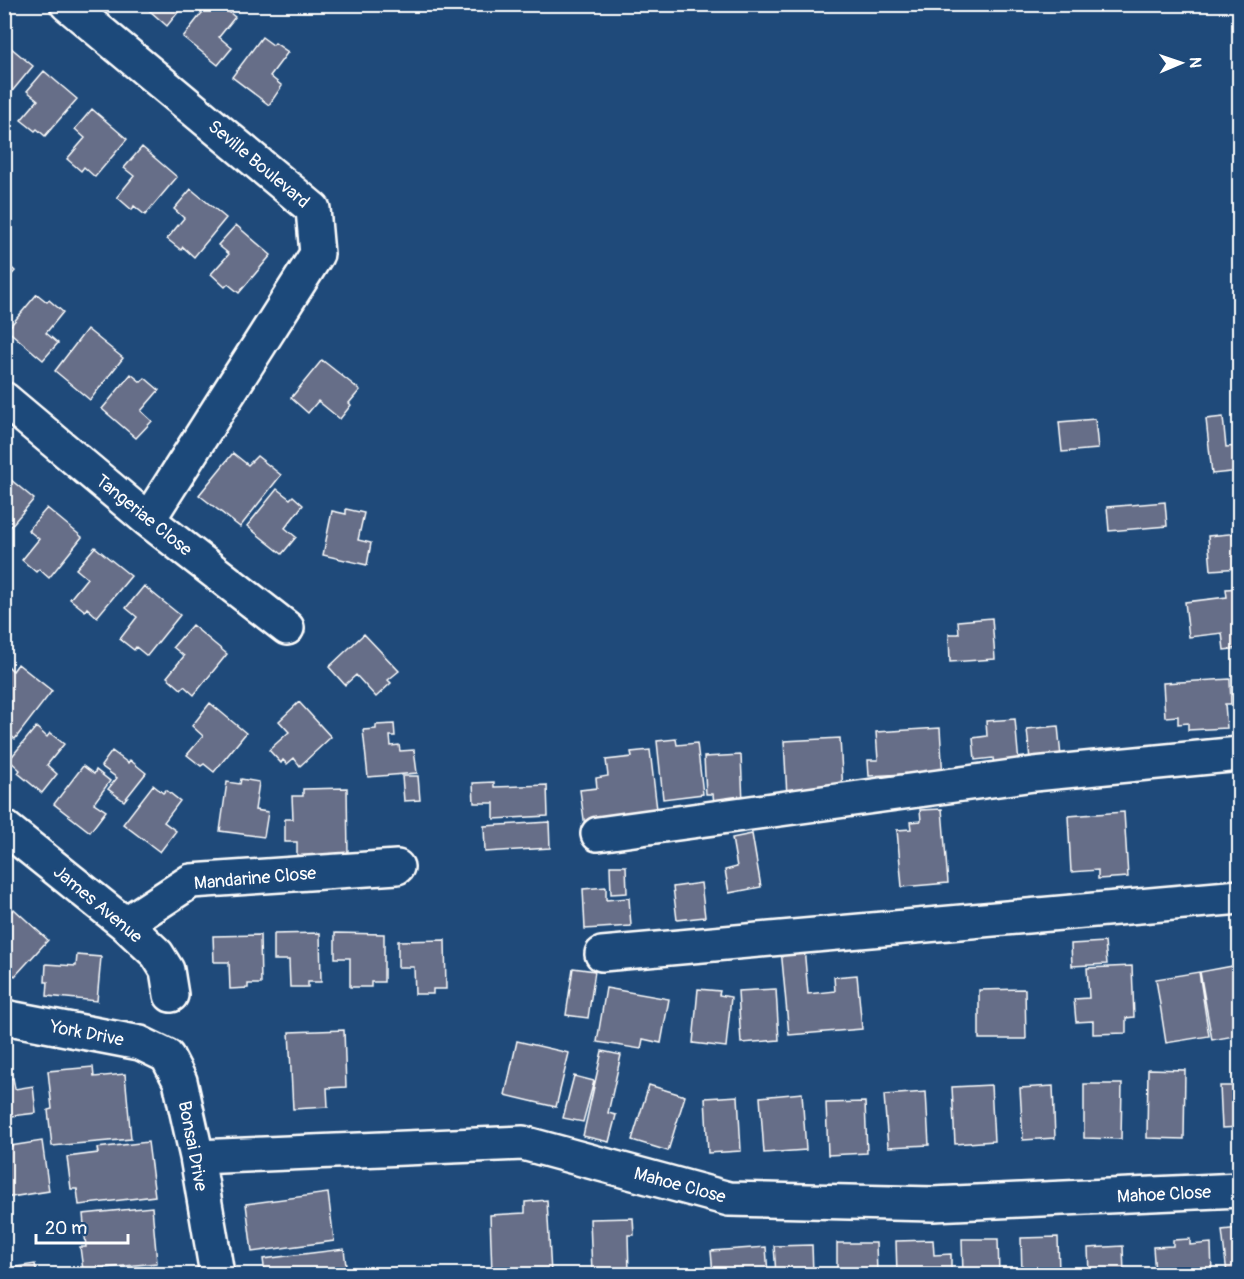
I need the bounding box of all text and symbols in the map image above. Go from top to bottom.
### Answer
north arrow [1151,33,1211,93]
text: N [1185,57,1205,68]
street label: Seville Boulevard [203,115,314,214]
street label: Tangeriae Close [91,469,197,561]
street label: James Avenue [48,860,147,948]
street label: Mandarine Close [193,862,317,895]
street label: York Drive [47,1015,126,1052]
street label: Bonsai Drive [172,1099,213,1193]
street label: Mahoe Close [631,1162,728,1209]
street label: Mahoe Close [1116,1181,1212,1208]
scale bar [36,1207,128,1245]
text: 20 m [45,1217,87,1240]

